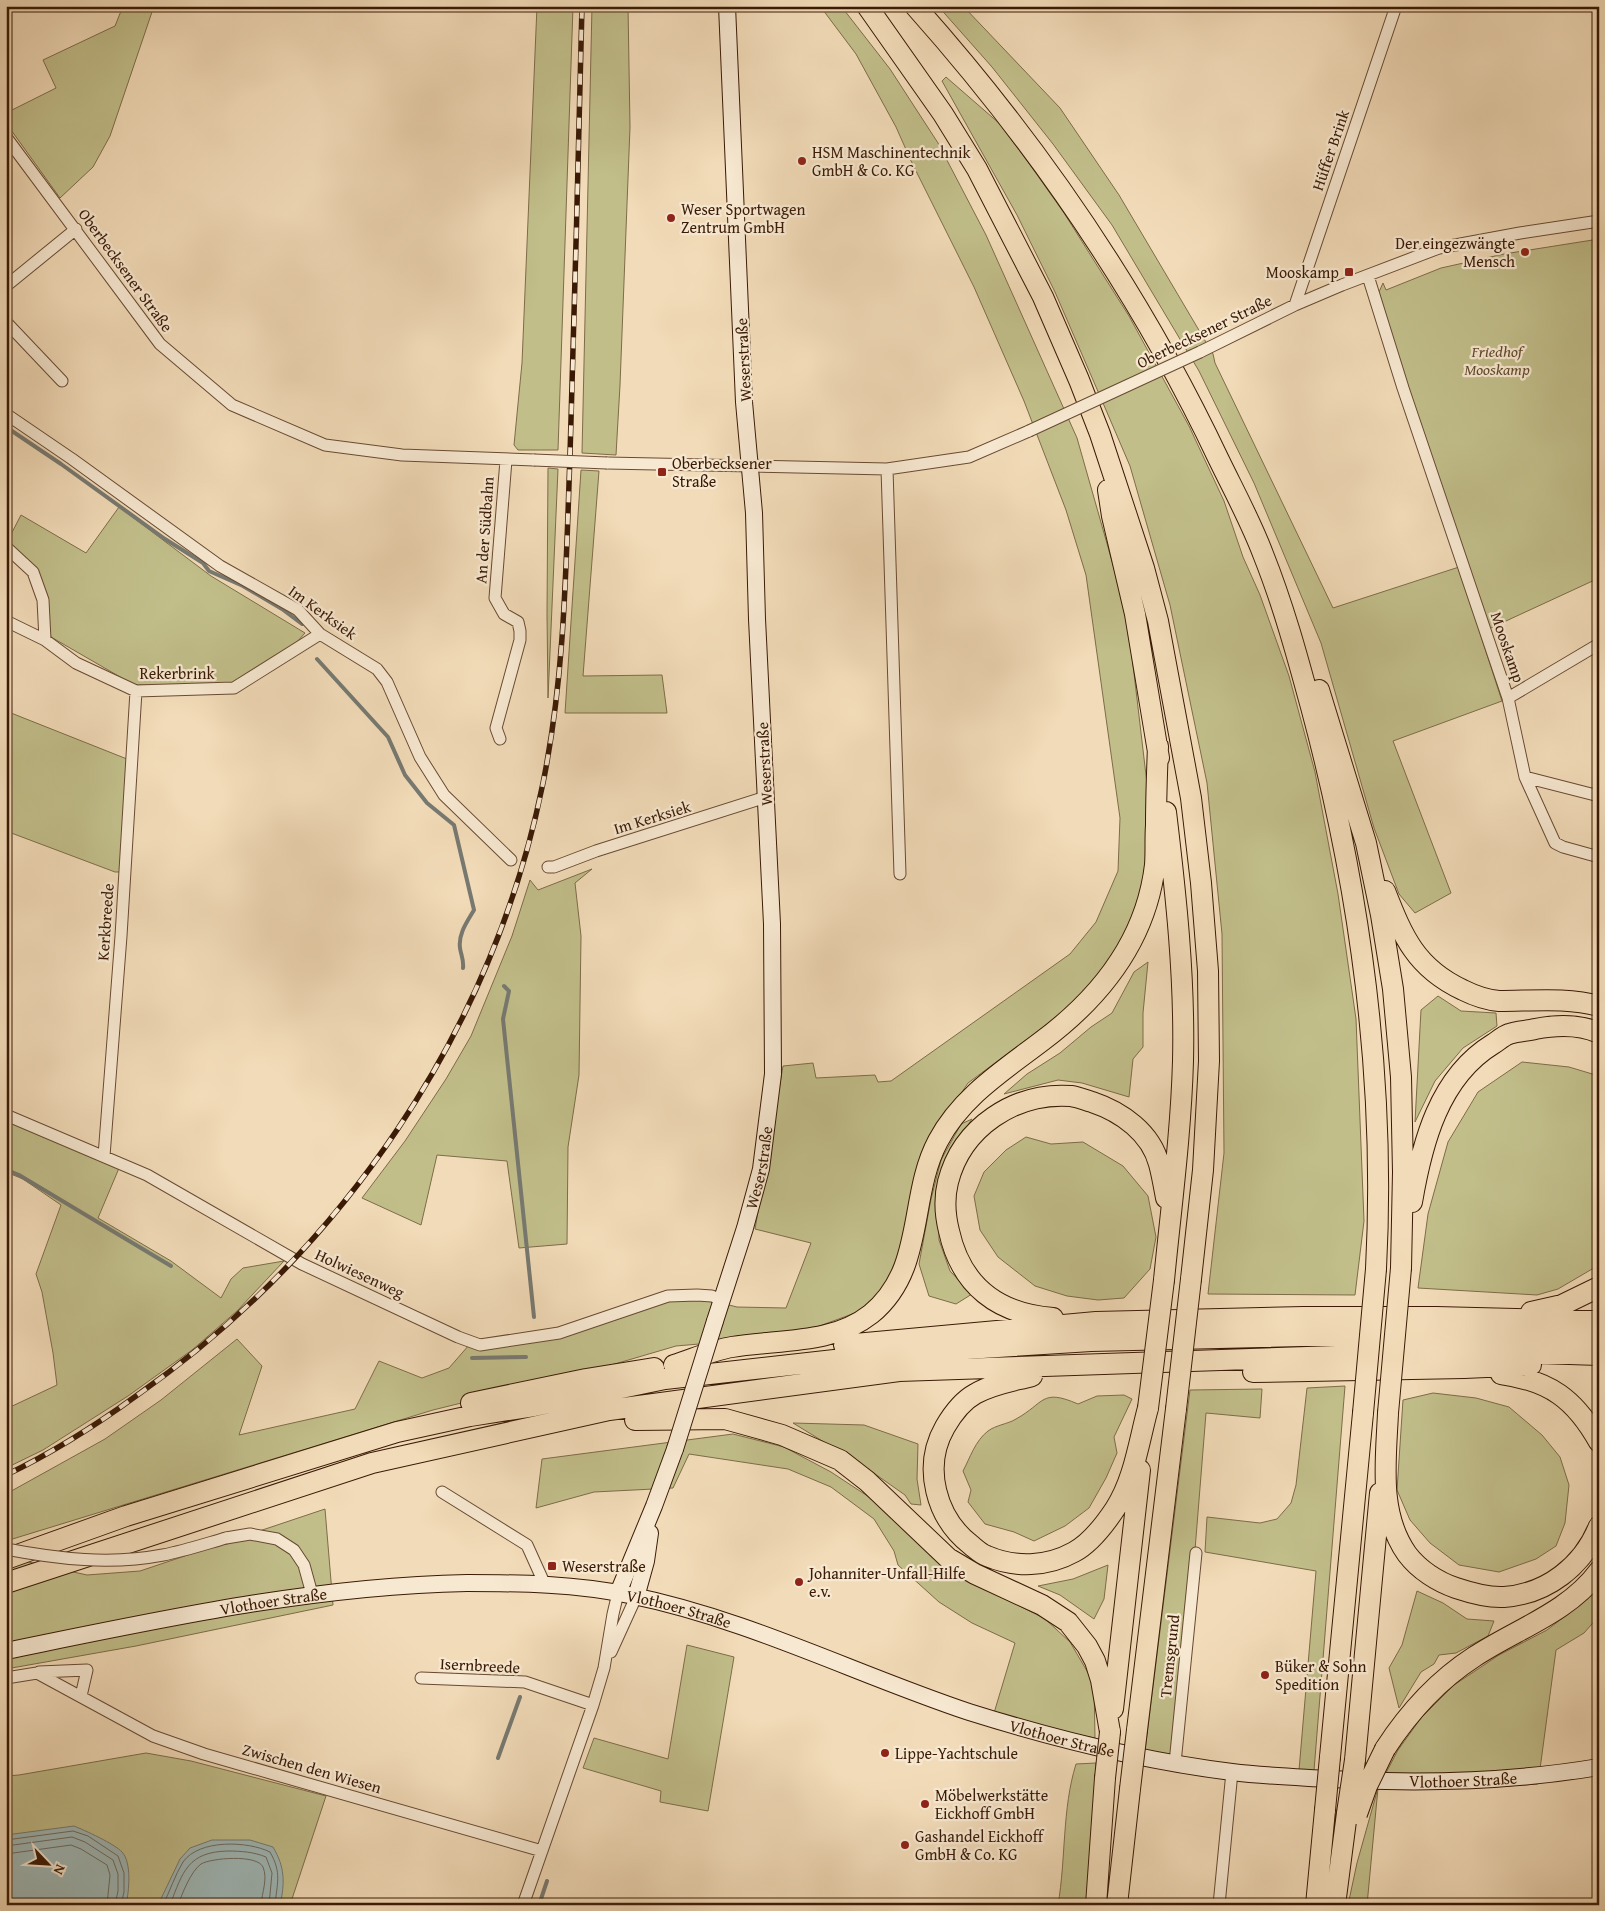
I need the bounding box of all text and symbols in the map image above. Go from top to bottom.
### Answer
street label: Hüffer Brink [1305,105,1355,194]
place label: HSM Maschinentechnik GmbH & Co. KG [812,140,971,182]
marker: HSM Maschinentechnik GmbH & Co. KG [796,155,808,167]
place label: Weser Sportwagen Zentrum GmbH [681,197,805,239]
street label: Oberbecksener Straße [73,203,179,337]
marker: Weser Sportwagen Zentrum GmbH [665,212,677,224]
place label: Der eingezwängte Mensch [1395,231,1515,273]
marker: Der eingezwängte Mensch [1519,246,1531,258]
place label: Mooskamp [1266,260,1339,284]
marker: Mooskamp [1343,266,1355,278]
street label: Oberbecksener Straße [1132,288,1276,374]
street label: Weserstraße [729,318,757,402]
park label: Friedhof Mooskamp [1464,339,1530,381]
place label: Oberbecksener Straße [672,451,772,493]
marker: Oberbecksener Straße [656,466,668,478]
street label: An der Südbahn [468,476,500,584]
street label: Im Kerksiek [284,579,363,646]
street label: Mooskamp [1485,608,1531,686]
street label: Rekerbrink [139,661,215,685]
street label: Weserstraße [750,722,778,806]
street label: Im Kerksiek [610,794,694,840]
street label: Kerkbreede [90,883,120,961]
street label: Weserstraße [739,1125,778,1212]
street label: Holwiesenweg [311,1242,409,1304]
place label: Weserstraße [562,1554,646,1578]
marker: Weserstraße [546,1560,558,1572]
place label: Johanniter-Unfall-Hilfe e.v. [807,1561,965,1603]
marker: Johanniter-Unfall-Hilfe e.v. [793,1576,805,1588]
street label: Vlothoer Straße [218,1581,328,1621]
street label: Vlothoer Straße [624,1583,735,1634]
street label: Tremsgrund [1153,1613,1185,1699]
street label: Isernbreede [439,1651,521,1679]
place label: Büker & Sohn Spedition [1275,1654,1366,1696]
marker: Büker & Sohn Spedition [1259,1669,1271,1681]
street label: Vlothoer Straße [1006,1713,1117,1763]
street label: Zwischen den Wiesen [240,1737,384,1799]
place label: Lippe-Yachtschule [895,1741,1018,1765]
marker: Lippe-Yachtschule [879,1747,891,1759]
street label: Vlothoer Straße [1409,1765,1518,1793]
place label: Möbelwerkstätte Eickhoff GmbH [935,1783,1048,1825]
marker: Möbelwerkstätte Eickhoff GmbH [919,1798,931,1810]
place label: Gashandel Eickhoff GmbH & Co. KG [915,1824,1045,1866]
north arrow [22,1838,72,1888]
marker: Gashandel Eickhoff GmbH & Co. KG [899,1839,911,1851]
text: N [48,1861,71,1879]

